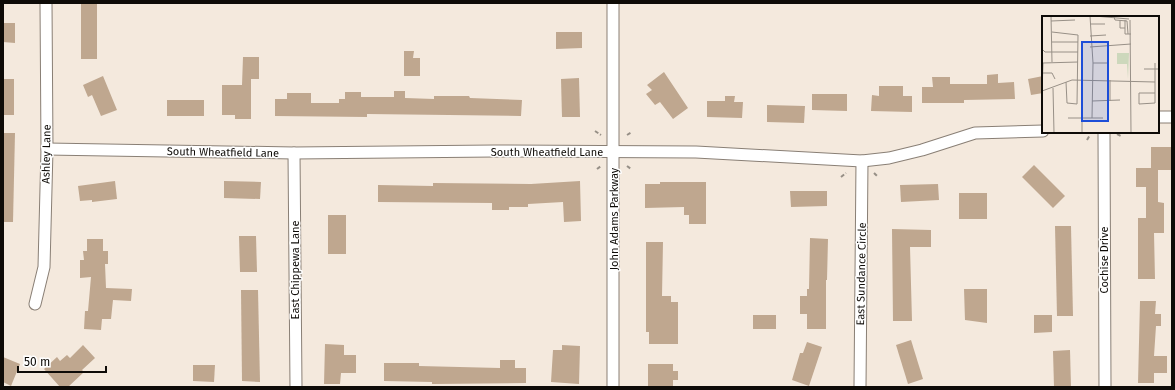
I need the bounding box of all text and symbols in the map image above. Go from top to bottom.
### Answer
inset map [1042,16,1159,133]
street label: Ashley Lane [39,124,54,184]
street label: South Wheatfield Lane [167,145,279,160]
street label: South Wheatfield Lane [491,146,603,159]
street label: John Adams Parkway [608,167,621,270]
street label: East Chippewa Lane [289,221,302,319]
street label: East Sundance Circle [854,222,869,326]
street label: Cochise Drive [1098,226,1111,294]
scale bar [18,348,106,374]
text: 50 m [24,355,50,369]

